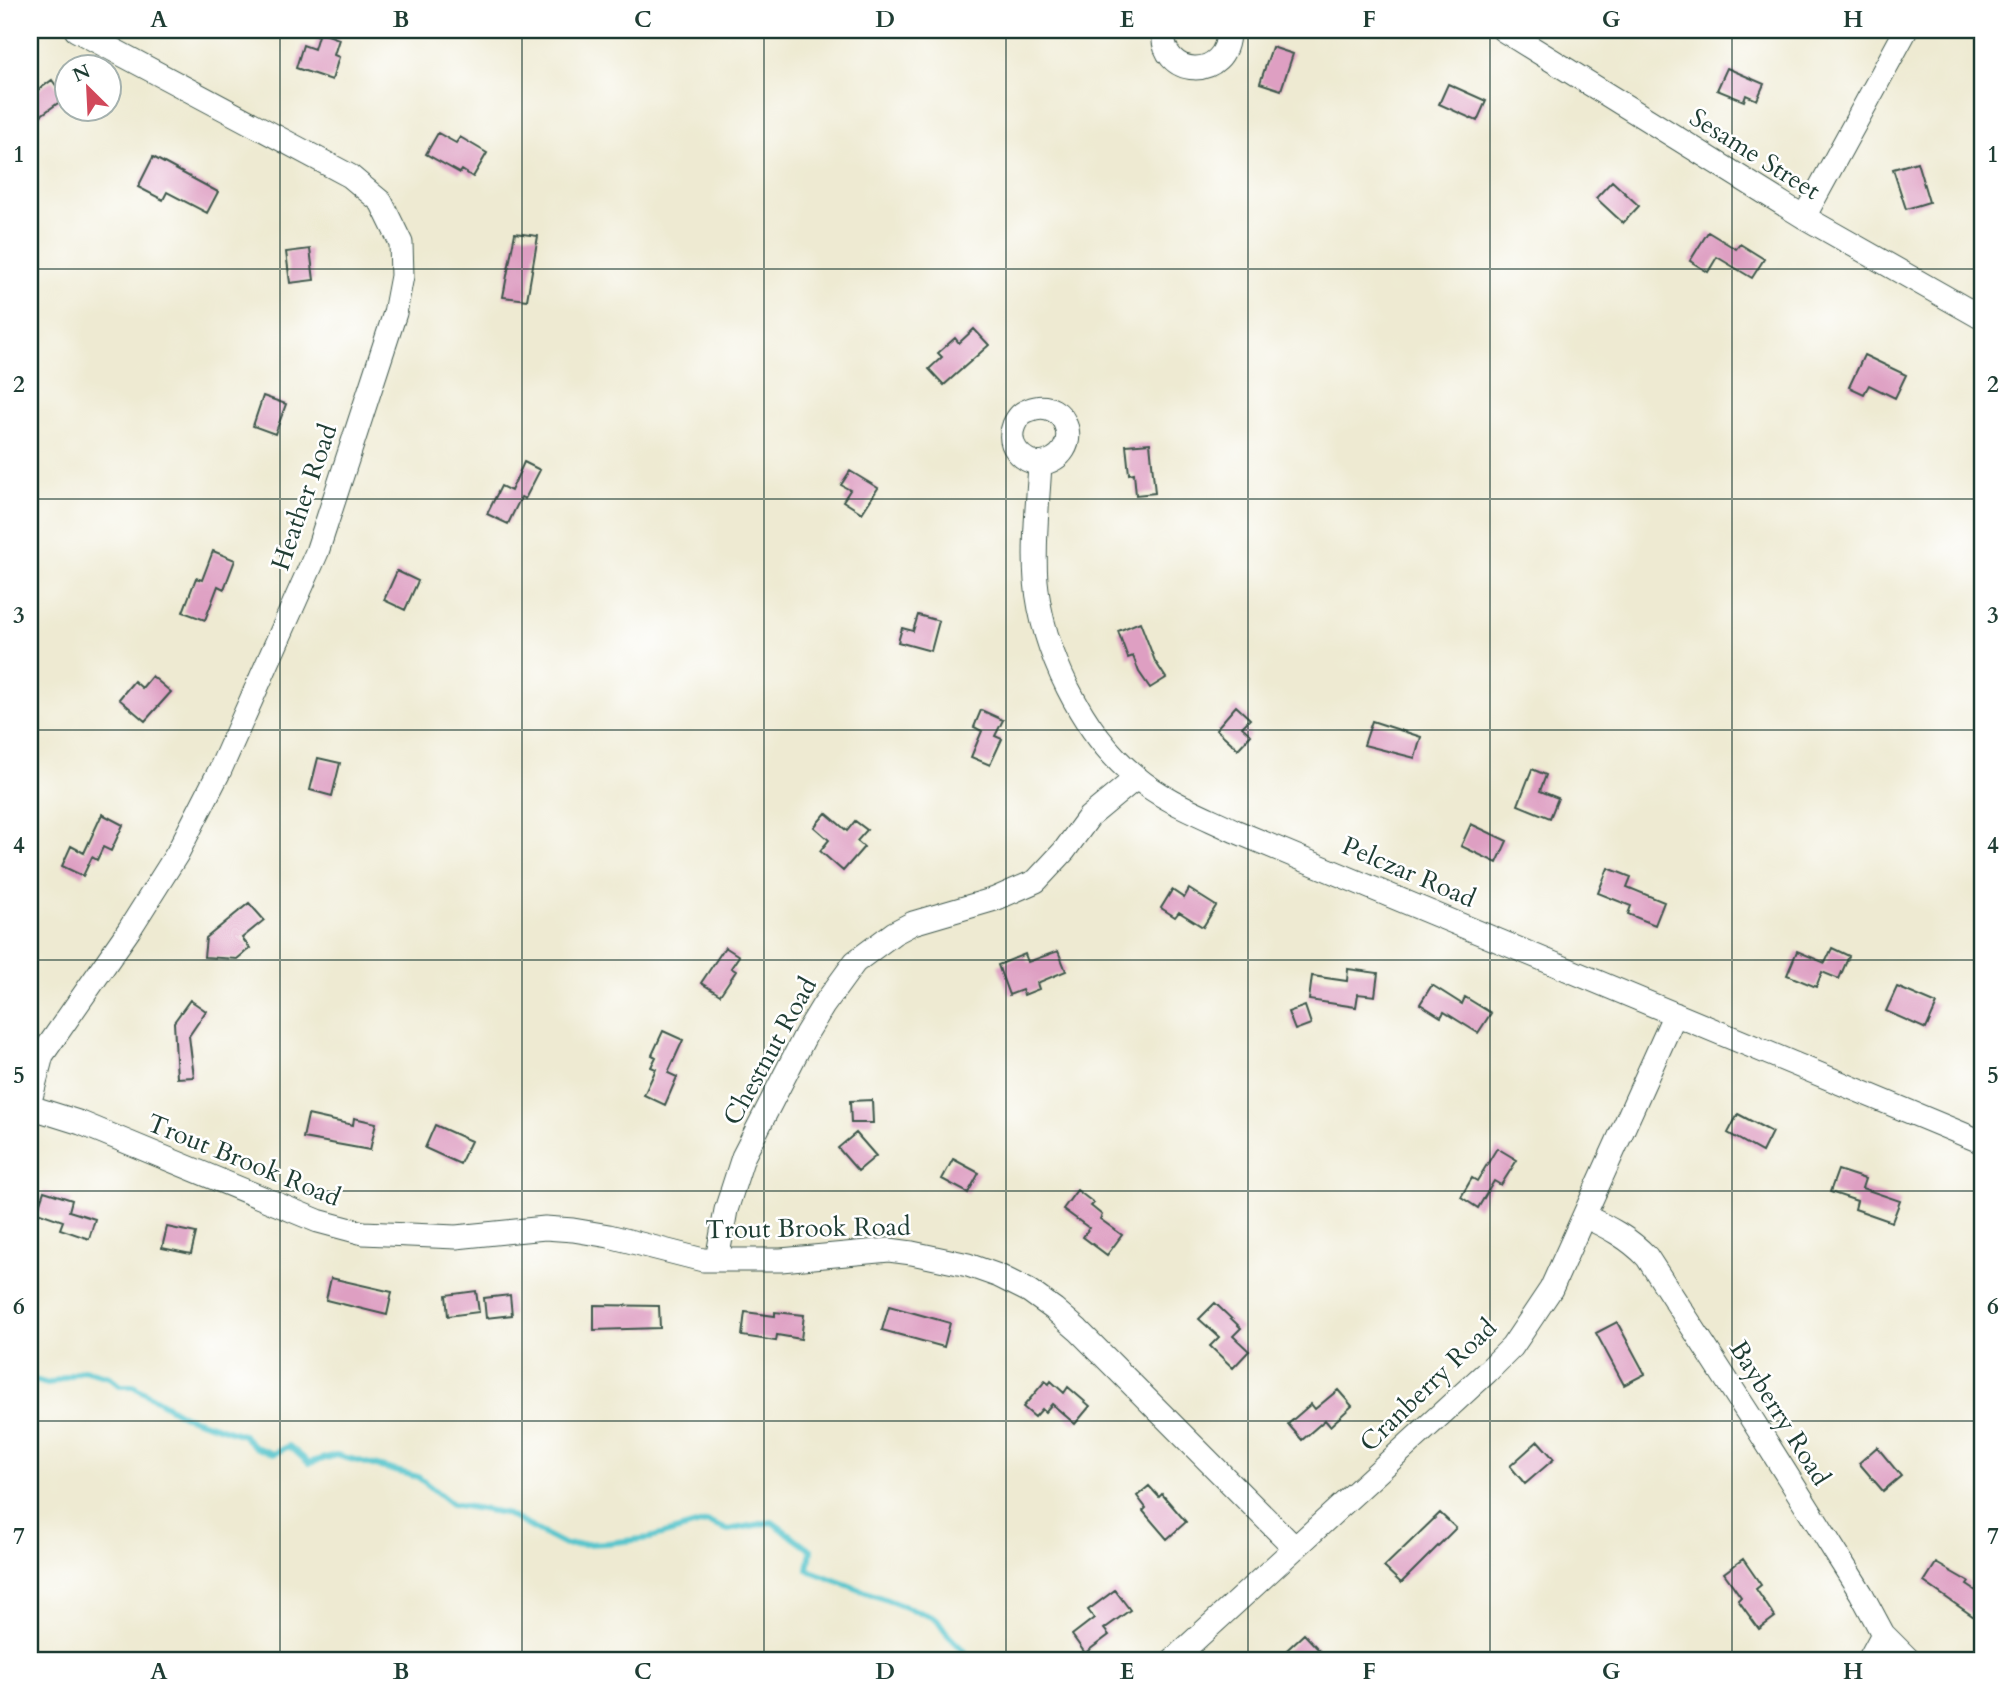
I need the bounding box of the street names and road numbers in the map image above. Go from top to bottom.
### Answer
street label: Sesame Street [1683,100,1827,208]
street label: Heather Road [263,419,345,575]
street label: Pelczar Road [1337,828,1481,916]
street label: Chestnut Road [715,971,825,1131]
street label: Trout Brook Road [142,1105,346,1215]
street label: Trout Brook Road [705,1209,911,1247]
street label: Cranberry Road [1352,1310,1504,1459]
street label: Bayberry Road [1721,1334,1839,1492]

